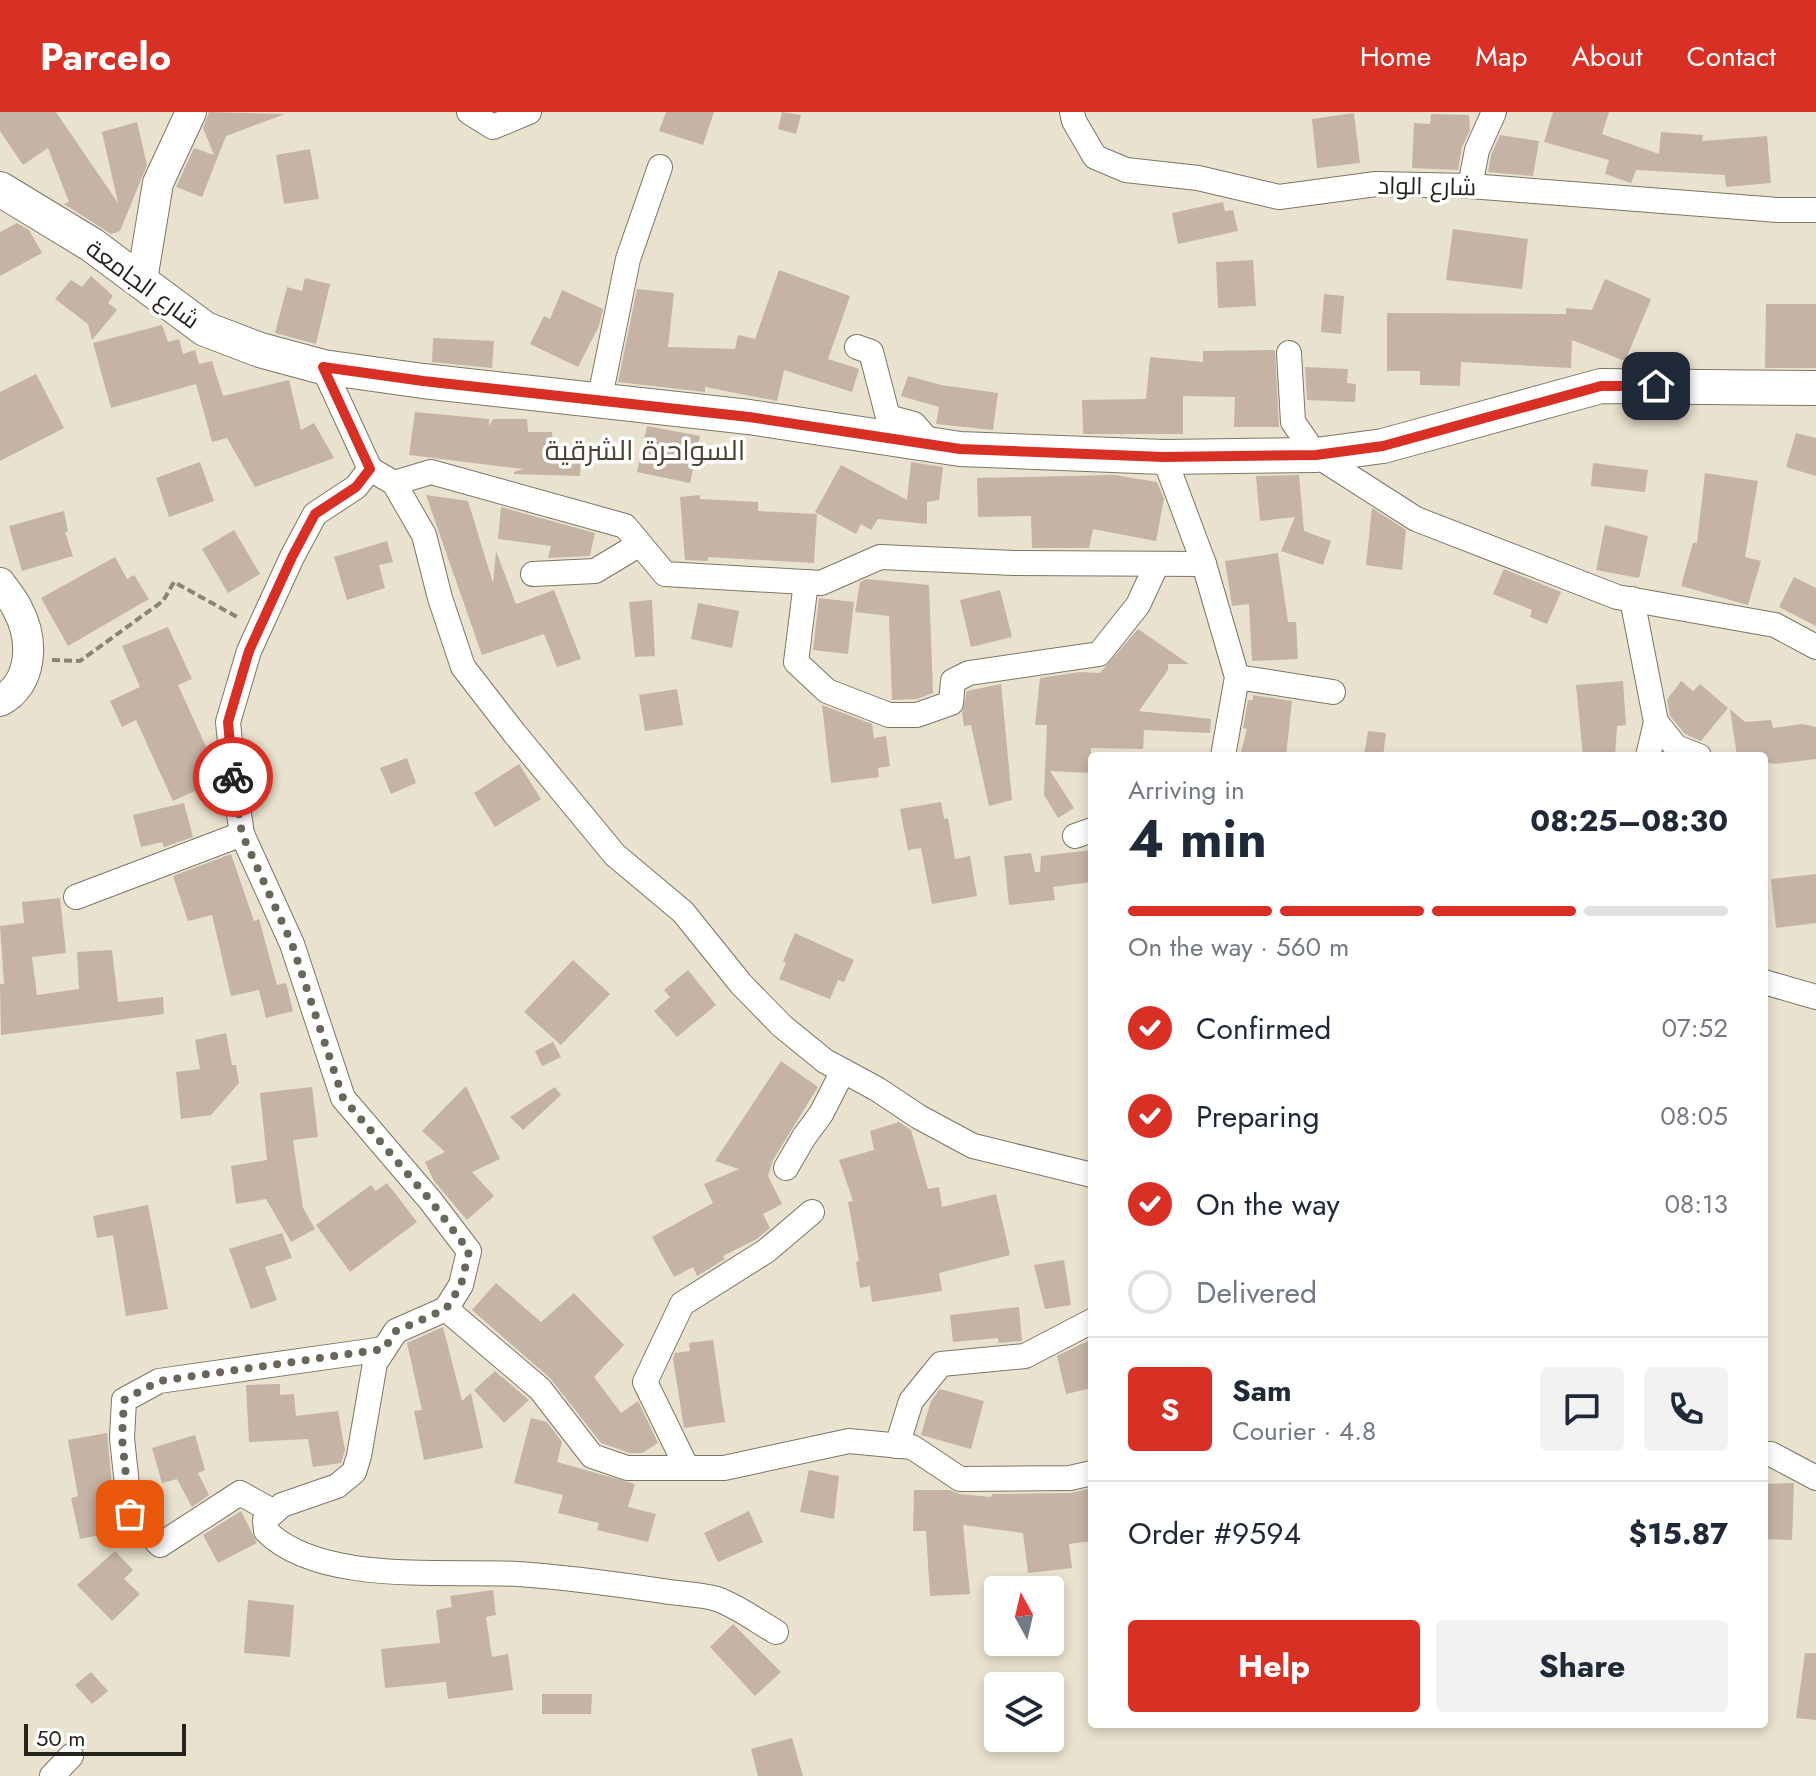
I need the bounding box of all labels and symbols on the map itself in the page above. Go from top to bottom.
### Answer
street label: شارع الواد [1377,168,1477,204]
street label: شارع الجامعة [79,231,207,337]
pin [1622,352,1690,420]
district label: السواحرة الشرقية [545,430,745,471]
courier [193,737,273,817]
pin [96,1480,164,1548]
north arrow [984,1576,1064,1656]
scale bar [24,1720,186,1756]

